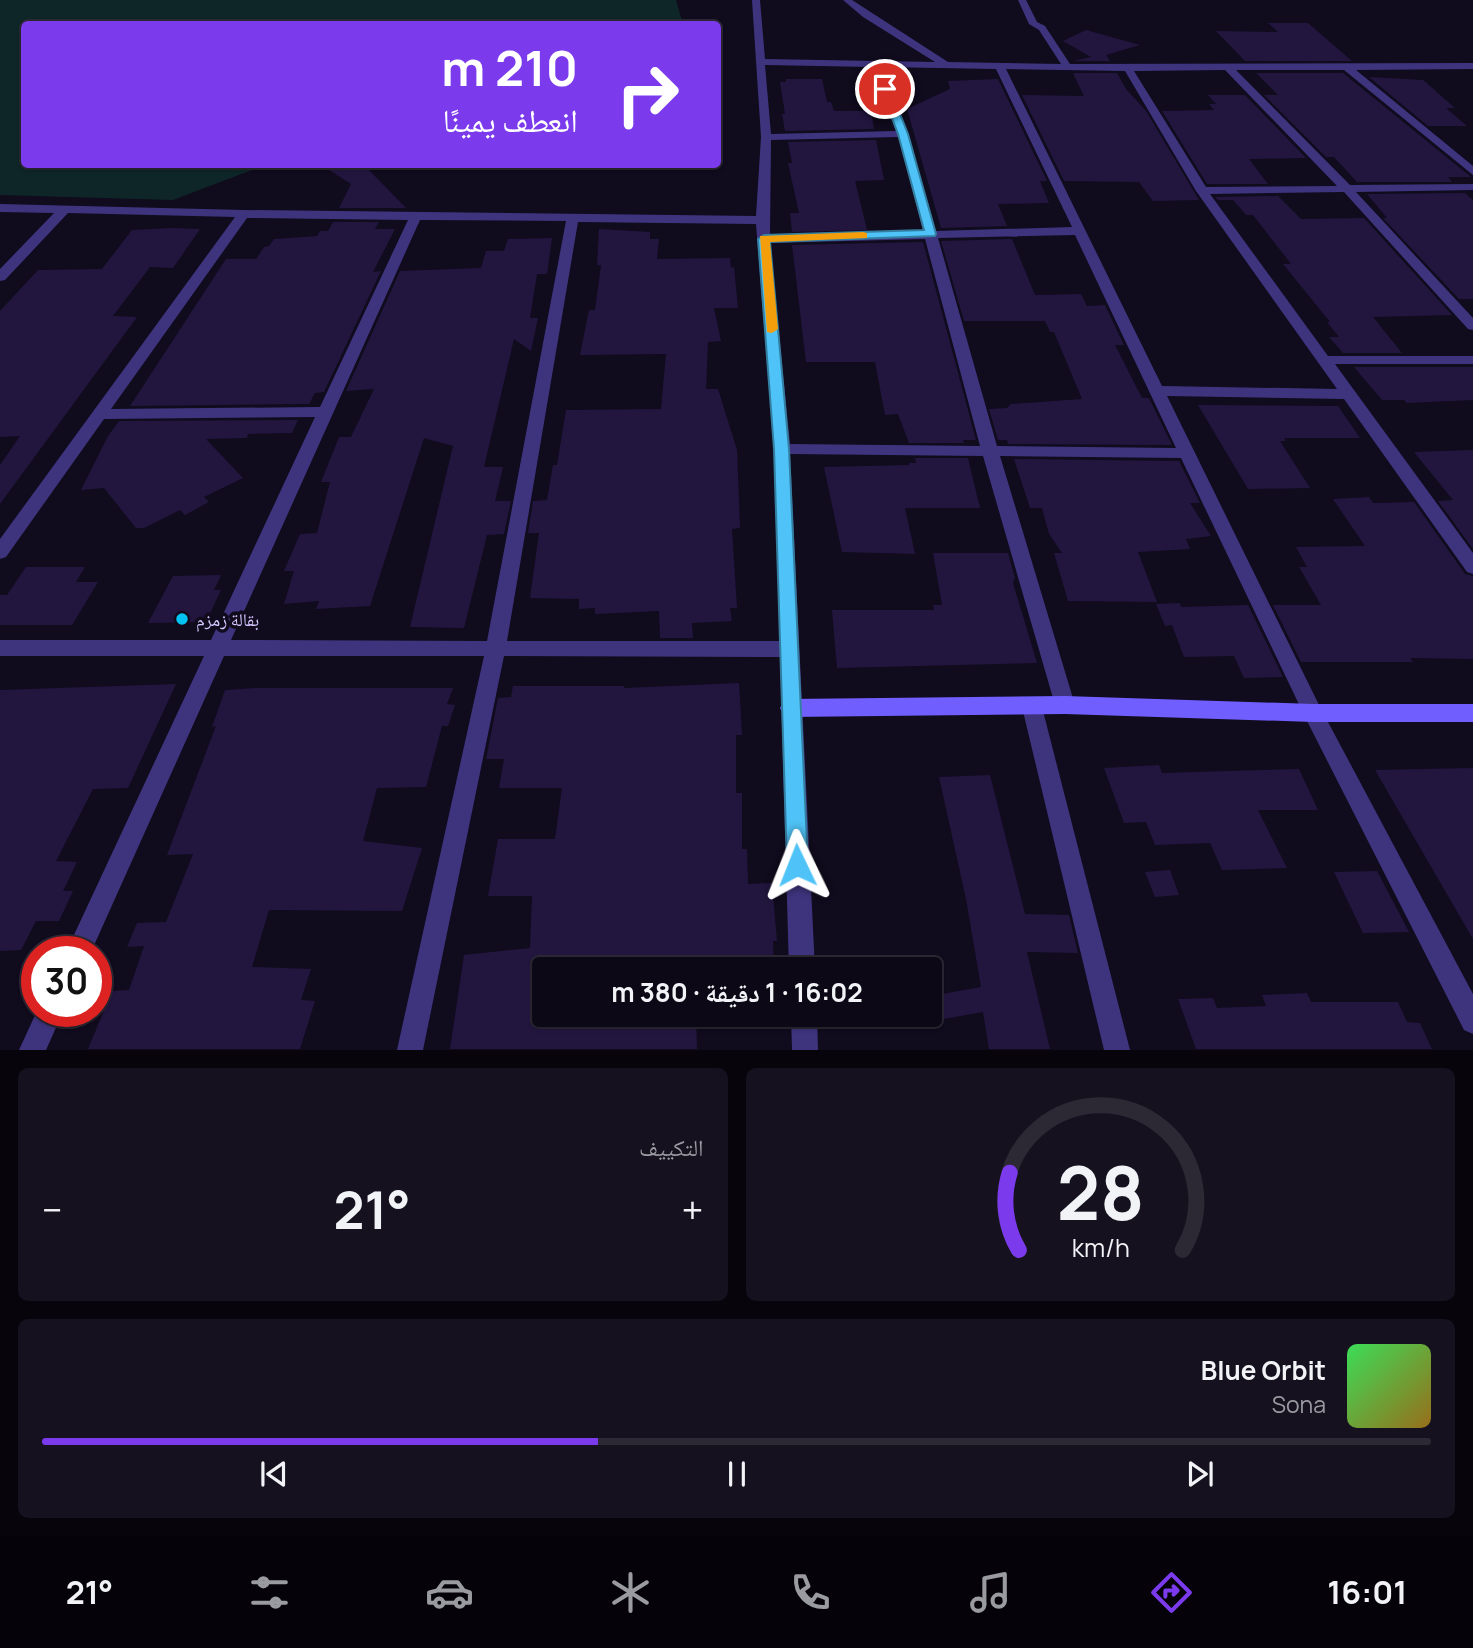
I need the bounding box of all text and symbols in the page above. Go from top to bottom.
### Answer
text: 210 m [441,34,578,101]
icon: right [602,49,693,140]
pin [855,59,915,119]
icon: arrive [866,70,904,108]
text: انعطف يمينًا [443,98,578,142]
place label: بقالة زمزم [196,607,259,632]
marker: بقالة زمزم [174,611,190,627]
position arrow [760,828,834,902]
speed limit sign: 30 [21,936,112,1027]
text: 16:02 · 1 دقيقة · 380 m [611,974,863,1010]
text: التكييف [639,1131,704,1163]
text: 28 [1056,1143,1144,1243]
text: 21° [333,1174,411,1245]
text: − [42,1183,63,1235]
text: + [682,1183,703,1235]
text: km/h [1071,1230,1129,1265]
text: Blue Orbit [1201,1352,1326,1388]
text: Sona [1272,1388,1326,1420]
icon: previous [255,1455,293,1493]
icon: pause [718,1455,756,1493]
icon: next [1181,1455,1219,1493]
icon: filters [245,1568,294,1617]
icon: car [425,1568,474,1617]
icon: climate [606,1568,655,1617]
icon: phone [786,1568,835,1617]
icon: music [966,1568,1015,1617]
icon: directions [1147,1568,1196,1617]
text: 21° [66,1570,113,1614]
text: 16:01 [1327,1570,1407,1614]

